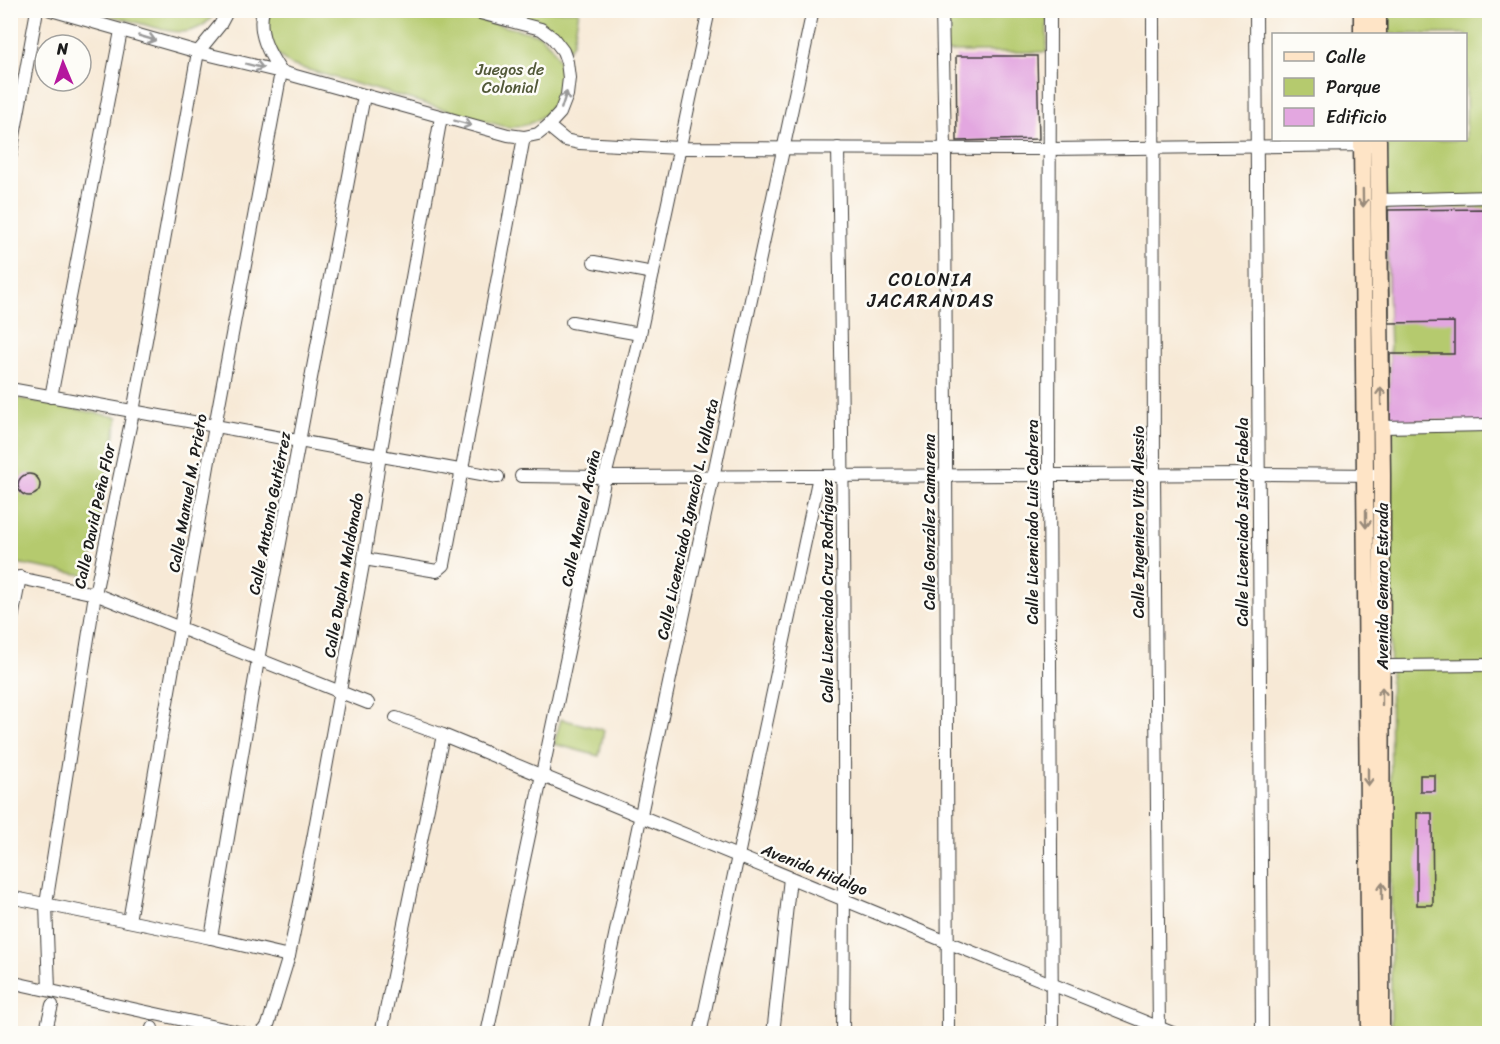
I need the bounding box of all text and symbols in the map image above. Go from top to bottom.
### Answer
north arrow [33,33,93,93]
one-way arrow [138,33,157,44]
legend [1272,33,1467,141]
text: N [55,34,69,63]
text: Calle [1326,41,1366,73]
park label: Juegos de Colonial [475,55,544,102]
one-way arrow [245,61,264,72]
text: Parque [1326,71,1381,103]
one-way arrow [560,91,571,110]
text: Edificio [1326,101,1387,133]
one-way arrow [454,118,473,129]
one-way arrow [1357,187,1369,207]
district label: COLONIA JACARANDAS [866,264,995,317]
one-way arrow [1375,387,1387,407]
street label: Calle Licenciado Ignacio L. Vallarta [648,396,727,642]
street label: Calle Manuel M. Prieto [159,411,216,575]
street label: Calle Licenciado Isidro Fabela [1228,418,1257,626]
street label: Calle Licenciado Luis Cabrera [1018,419,1047,625]
street label: Calle Ingeniero Vito Alessio [1124,426,1153,618]
street label: Calle Antonio Gutiérrez [239,429,300,597]
street label: Calle González Camarena [915,433,944,610]
street label: Calle David Peña Flor [65,439,124,591]
street label: Calle Manuel Acuña [552,447,609,589]
street label: Calle Licenciado Cruz Rodríguez [813,479,842,703]
street label: Calle Duplan Maldonado [315,490,372,660]
street label: Avenida Genaro Estrada [1368,502,1397,670]
one-way arrow [1360,508,1372,528]
one-way arrow [1376,687,1388,707]
one-way arrow [1362,766,1374,786]
street label: Avenida Hidalgo [756,835,873,904]
one-way arrow [1376,882,1388,902]

